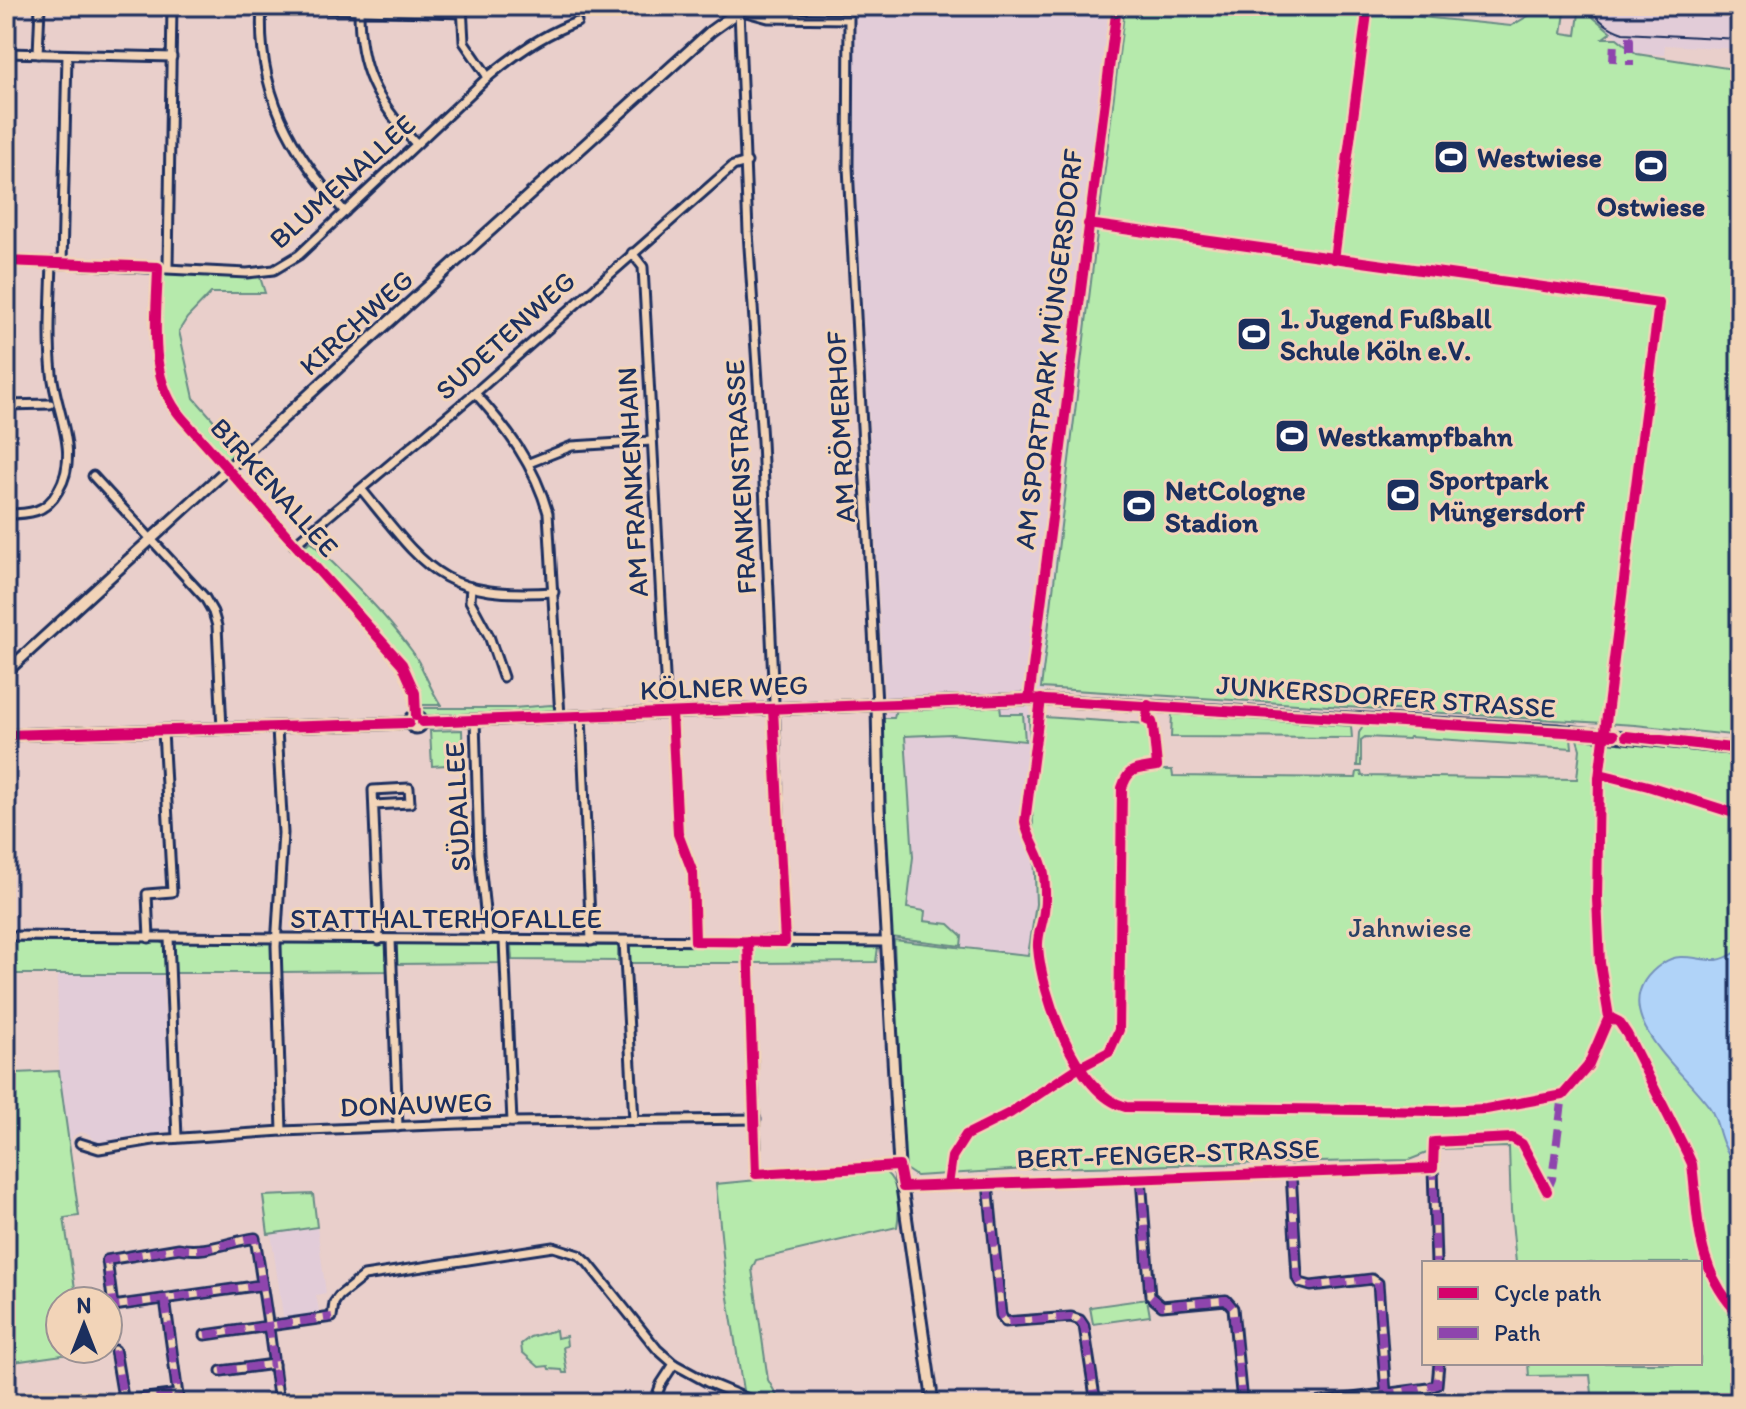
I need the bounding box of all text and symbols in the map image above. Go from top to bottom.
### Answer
street label: BLUMENALLEE [262,107,422,255]
sports icon: Westwiese [1432,138,1470,176]
place label: Westwiese [1477,140,1602,174]
street label: AM SPORTPARK MÜNGERSDORF [1007,146,1089,551]
sports icon: Ostwiese [1632,147,1670,185]
place label: Ostwiese [1597,189,1705,223]
street label: KIRCHWEG [292,262,420,382]
street label: SUDETENWEG [428,263,582,407]
place label: 1. Jugend Fußball Schule Köln e.V. [1280,301,1491,367]
sports icon: 1. Jugend Fußball Schule Köln e.V. [1235,315,1273,353]
street label: AM RÖMERHOF [818,329,862,524]
street label: FRANKENSTRASSE [717,359,763,595]
street label: AM FRANKENHAIN [609,366,655,598]
street label: BIRKENALLEE [204,410,346,564]
sports icon: Westkampfbahn [1273,417,1311,455]
place label: Westkampfbahn [1318,419,1513,453]
place label: Sportpark Müngersdorf [1429,462,1586,528]
place label: NetCologne Stadion [1165,473,1306,539]
sports icon: Sportpark Müngersdorf [1384,476,1422,514]
sports icon: NetCologne Stadion [1120,487,1158,525]
street label: KÖLNER WEG [639,667,809,707]
street label: JUNKERSDORFER STRASSE [1215,667,1557,725]
street label: SÜDALLEE [437,741,477,873]
street label: STATTHALTERHOFALLEE [290,901,602,935]
park label: Jahnwiese [1348,910,1472,944]
street label: DONAUWEG [339,1084,493,1124]
street label: BERT-FENGER-STRASSE [1016,1131,1320,1175]
legend [1422,1261,1702,1365]
text: Cycle path [1494,1278,1601,1307]
north arrow [44,1285,124,1365]
text: N [77,1292,91,1319]
text: Path [1494,1318,1541,1347]

